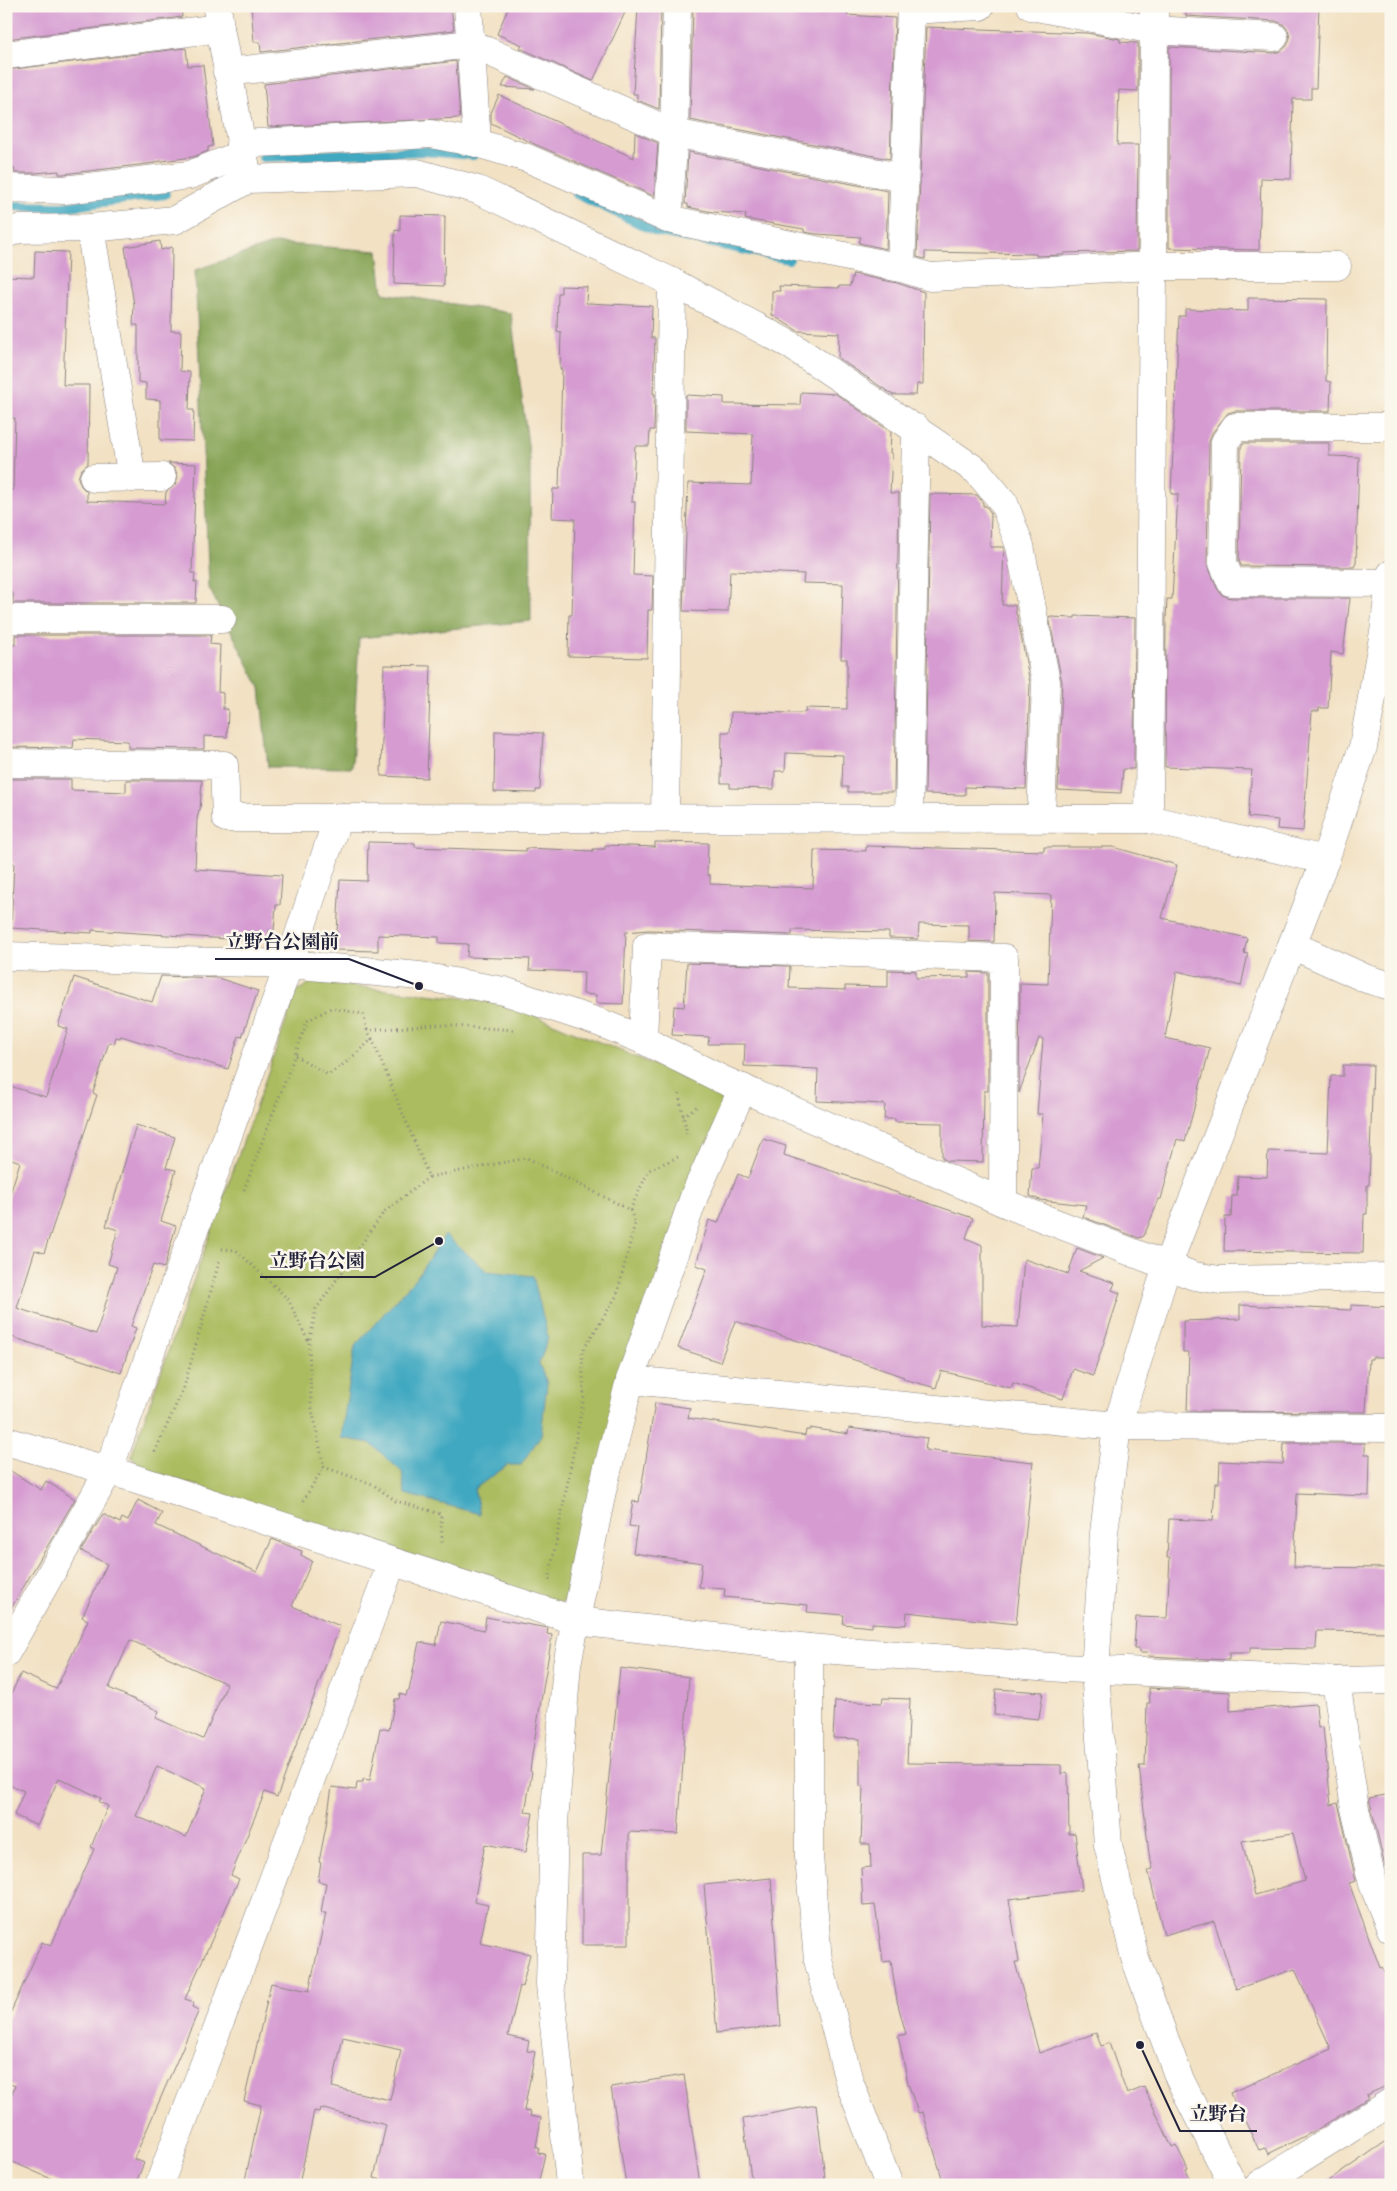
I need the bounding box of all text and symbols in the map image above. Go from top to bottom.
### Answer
callout: 立野台公園前 [215,925,349,959]
text: 立野台公園前 [225,930,339,954]
callout: 立野台公園 [260,1243,375,1277]
text: 立野台公園 [269,1249,365,1273]
callout: 立野台 [1180,2097,1257,2131]
text: 立野台 [1189,2102,1247,2126]

